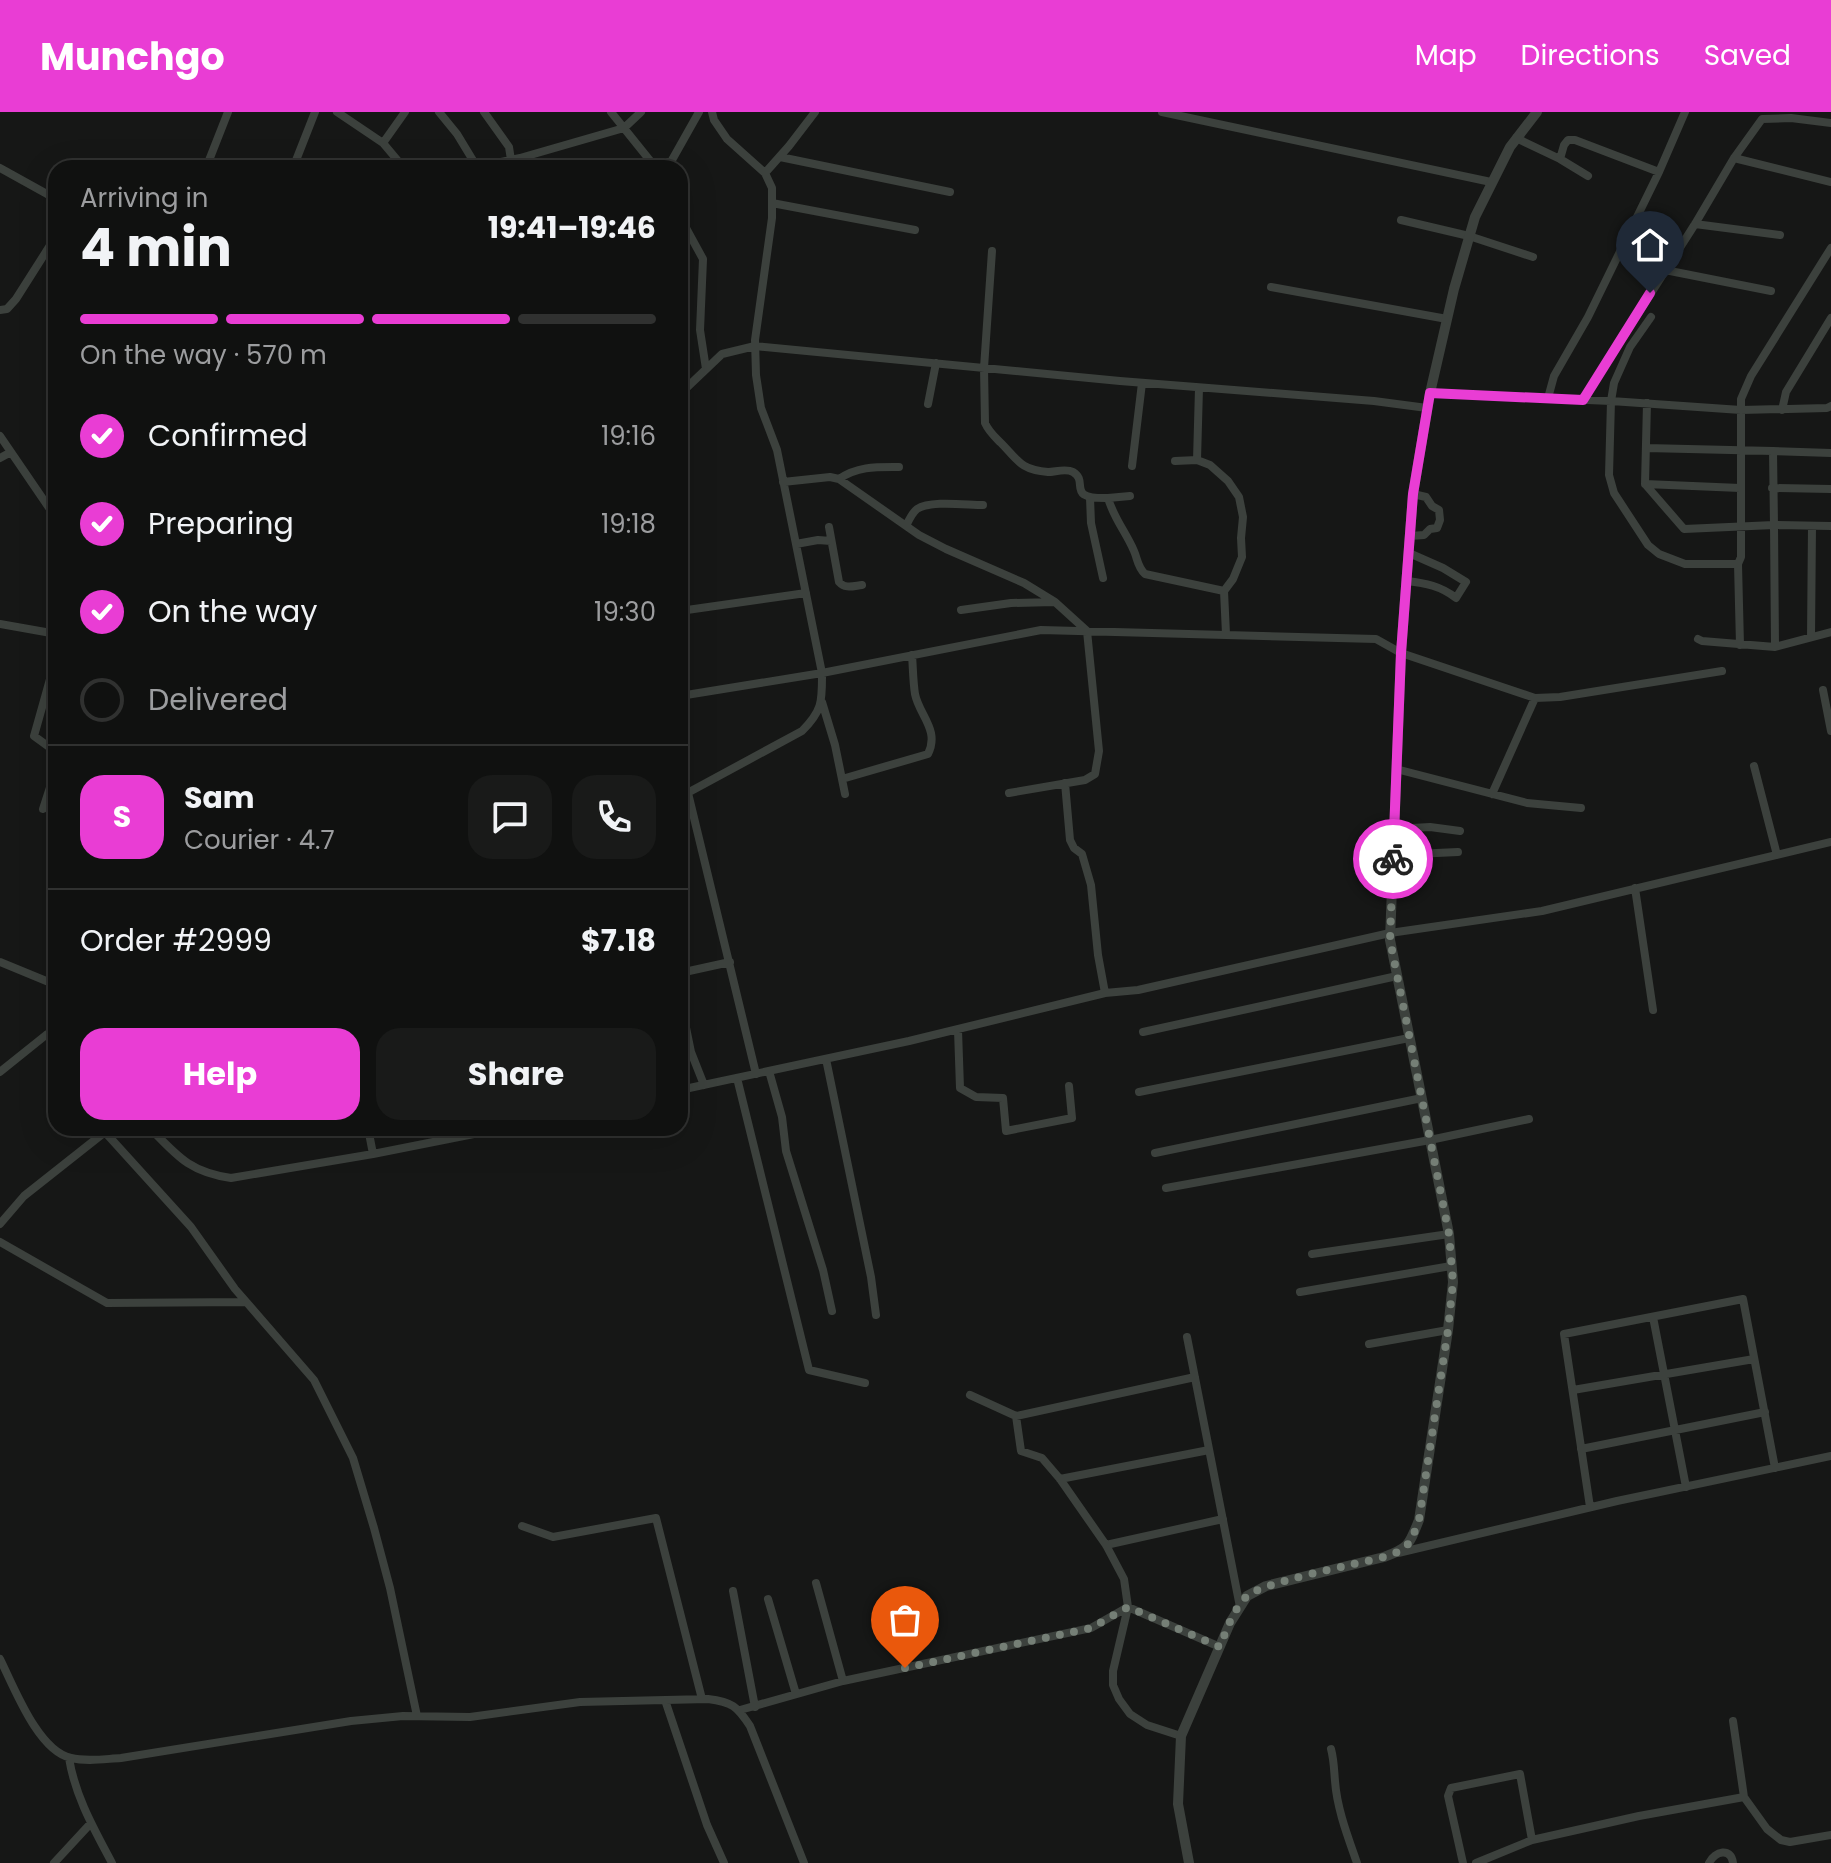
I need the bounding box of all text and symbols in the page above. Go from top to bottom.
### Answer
text: Munchgo [40,30,225,83]
text: Map [1415,36,1477,75]
text: Directions [1521,36,1660,75]
text: Saved [1704,36,1791,75]
text: Arriving in [80,180,209,216]
text: 19:41–19:46 [488,206,656,249]
text: 4 min [80,211,232,284]
pin [1616,211,1684,293]
icon: home [1628,223,1672,267]
text: On the way · 570 m [80,337,327,373]
icon: check [80,414,124,458]
text: Confirmed [148,414,308,457]
text: 19:16 [601,418,656,454]
icon: check [80,502,124,546]
text: Preparing [148,502,294,545]
text: 19:18 [601,506,656,542]
icon: check [80,590,124,634]
text: On the way [148,590,317,633]
text: 19:30 [594,594,656,630]
text: Delivered [148,678,288,721]
button: chat [468,775,552,859]
button: phone [572,775,656,859]
text: Sam [184,776,255,819]
text: S [113,795,131,838]
courier [1353,819,1433,899]
text: Courier · 4.7 [184,822,335,858]
icon: bike [1371,837,1415,881]
text: Order #2999 [80,919,272,962]
text: $7.18 [581,919,656,962]
button: Help [80,1028,360,1120]
button: Share [376,1028,656,1120]
pin [871,1586,939,1668]
icon: bag [883,1598,927,1642]

